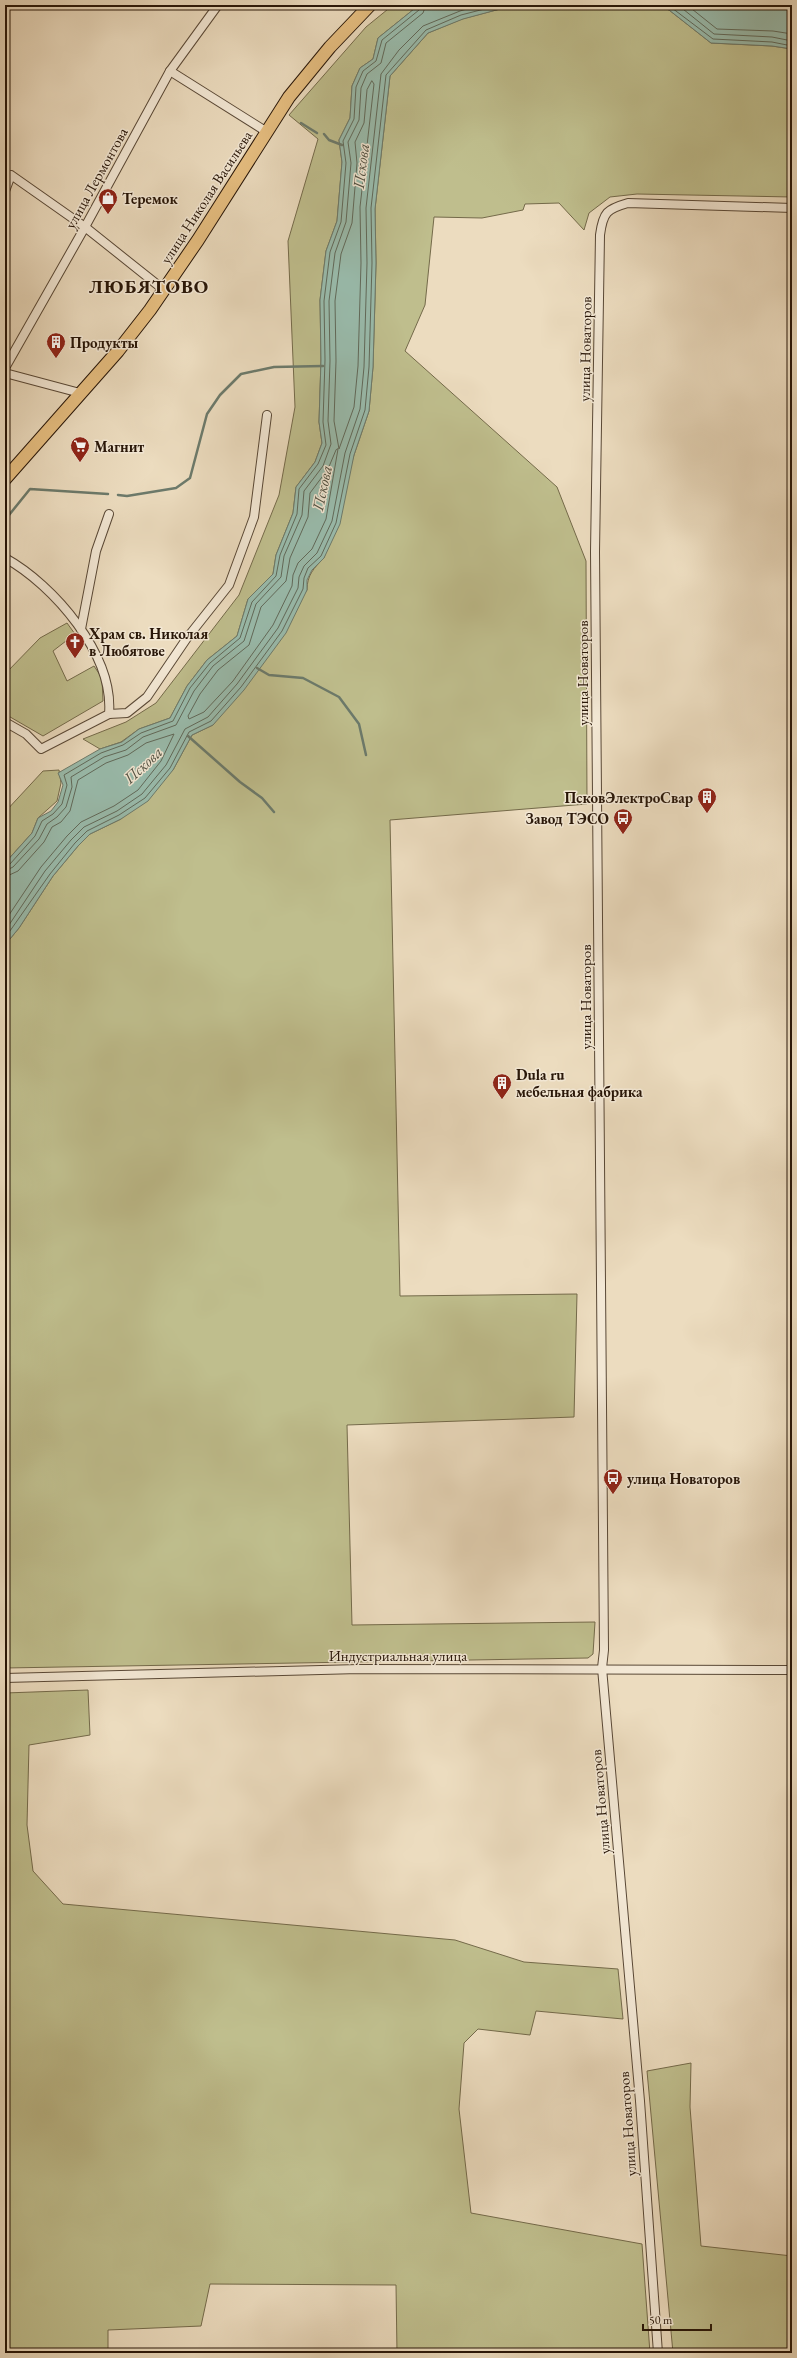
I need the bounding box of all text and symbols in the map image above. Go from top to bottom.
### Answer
street label: улица Лермонтова [60,124,132,232]
street label: улица Николая Васильева [156,127,256,267]
water label: Пскова [348,142,374,191]
shop icon: Теремок [97,187,119,215]
place label: Теремок [122,189,178,208]
district label: ЛЮБЯТОВО [89,274,209,299]
street label: улица Новаторов [575,296,595,402]
building icon: Продукты [45,331,67,359]
place label: Продукты [70,333,138,352]
supermarket icon: Магнит [69,435,91,463]
place label: Магнит [94,437,144,456]
water label: Пскова [307,464,337,513]
street label: улица Новаторов [573,620,592,726]
place label: Храм св. Николая в Любятове [88,624,208,660]
church icon: Храм св. Николая в Любятове [64,631,86,659]
water label: Пскова [118,742,167,789]
building icon: ПсковЭлектроСвар [696,786,718,814]
place label: ПсковЭлектроСвар [565,788,693,807]
bus stop icon: Завод ТЭСО [612,807,634,835]
place label: Завод ТЭСО [526,809,609,828]
street label: улица Новаторов [576,944,595,1050]
place label: Dula ru мебельная фабрика [516,1065,643,1101]
building icon: Dula ru мебельная фабрика [491,1072,513,1100]
bus stop icon: улица Новаторов [602,1467,624,1495]
place label: улица Новаторов [627,1469,740,1488]
street label: Индустриальная улица [329,1646,467,1665]
street label: улица Новаторов [586,1749,614,1855]
street label: улица Новаторов [614,2071,640,2177]
scale bar [643,2306,711,2332]
text: 50 m [649,2312,673,2328]

